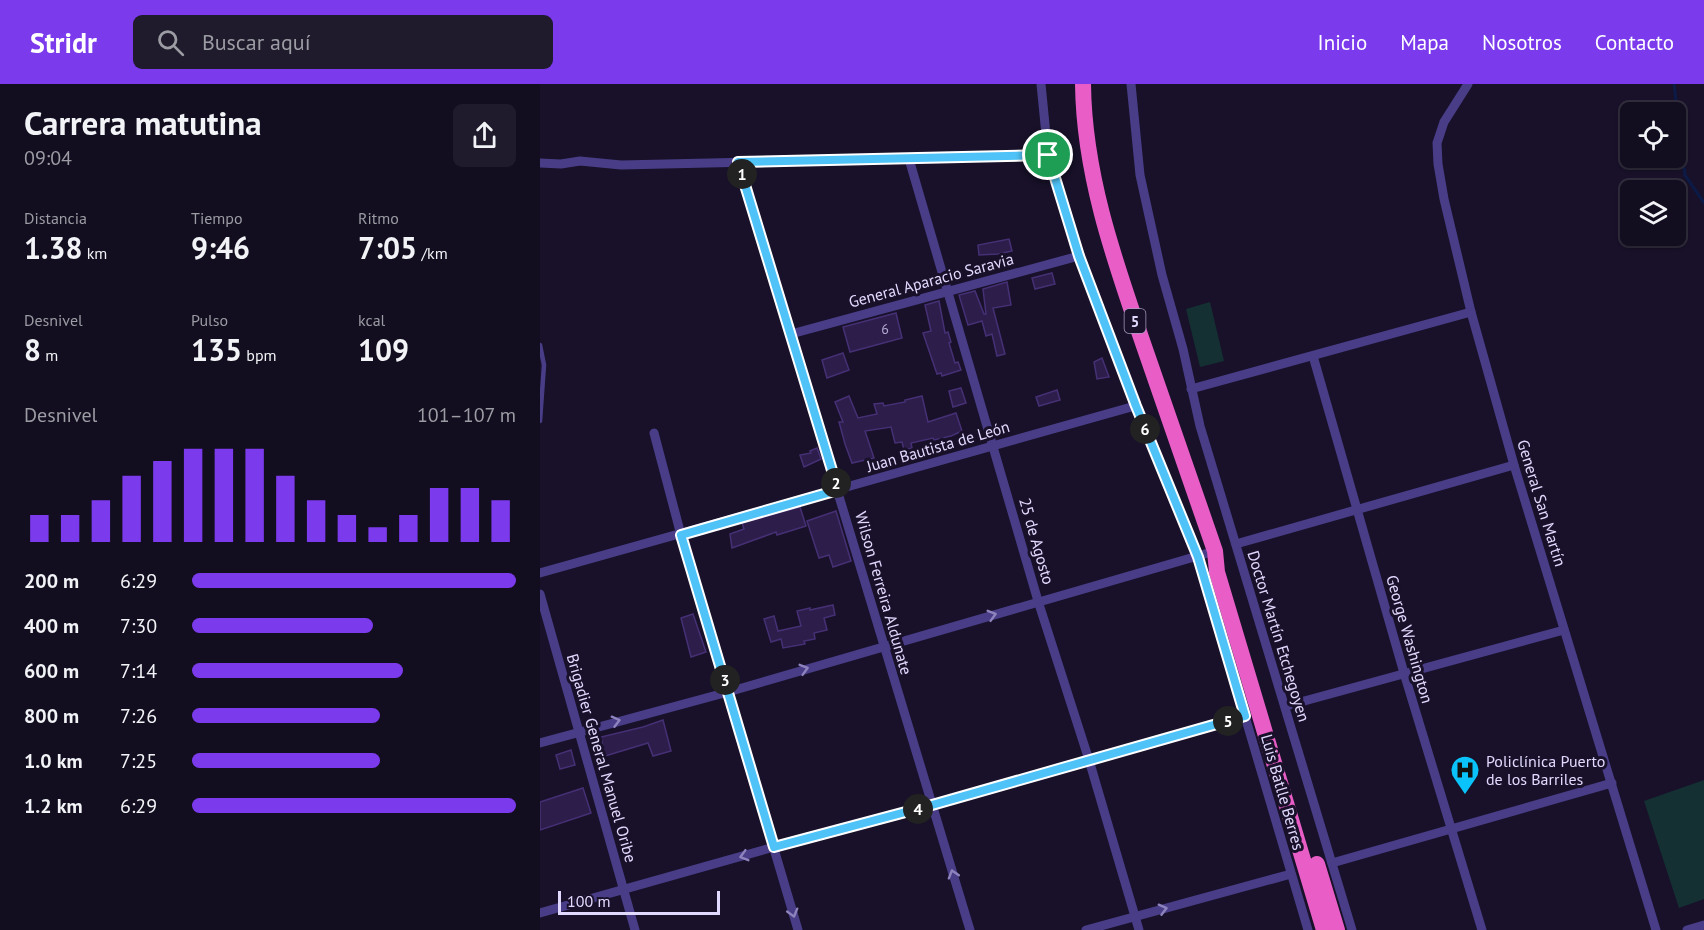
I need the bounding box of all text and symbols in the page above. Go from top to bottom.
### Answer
search box [133,15,553,69]
text: Stridr [30,24,97,61]
icon: search [154,26,187,59]
text: Buscar aquí [202,28,311,56]
text: Inicio [1318,29,1367,56]
text: Mapa [1400,29,1449,56]
text: Nosotros [1482,29,1562,56]
text: Contacto [1595,29,1674,56]
text: Carrera matutina [24,101,262,144]
map controls [1620,102,1686,246]
button: locate [1620,102,1686,168]
button: share [453,104,516,167]
pin [1022,129,1073,180]
icon: arrive [1031,138,1064,171]
text: 09:04 [24,145,72,171]
pin: 1 [727,159,757,189]
text: 1 [737,164,747,184]
button: layers [1620,180,1686,246]
text: Distancia [24,208,87,228]
text: Tiempo [191,208,243,228]
text: Ritmo [358,208,399,228]
text: 1.38 [24,228,82,267]
text: 9:46 [191,228,250,267]
text: 7:05 [358,228,417,267]
text: km [82,243,107,263]
text: /km [417,243,448,263]
street label: General Aparacio Saravia [846,248,1016,312]
road number: 5 [1124,309,1146,333]
text: Desnivel [24,310,83,330]
text: Pulso [191,310,228,330]
text: kcal [358,310,385,330]
house number: 6 [881,320,889,338]
text: 8 [24,330,41,369]
text: 135 [191,330,242,369]
text: 109 [358,330,409,369]
text: m [41,345,58,365]
text: bpm [242,345,277,365]
text: Desnivel [24,402,97,428]
text: 101–107 m [417,402,516,428]
pin: 6 [1130,414,1160,444]
street label: Juan Bautista de León [863,416,1012,476]
text: 6 [1140,419,1150,439]
street label: General San Martín [1513,437,1571,569]
pin: 2 [821,468,851,498]
text: 2 [831,473,841,493]
street label: 25 de Agosto [1015,495,1059,587]
street label: Wilson Ferreira Aldunate [851,509,917,677]
street label: Doctor Martín Etchegoyen [1243,548,1315,724]
text: 200 m [24,568,79,594]
text: 6:29 [120,568,157,594]
street label: George Washington [1382,572,1438,706]
one-way arrow [986,610,996,622]
text: 400 m [24,613,79,639]
text: 7:30 [120,613,157,639]
street label: Brigadier General Manuel Oribe [563,651,641,865]
text: 600 m [24,658,79,684]
text: 7:14 [120,658,157,684]
one-way arrow [798,664,809,676]
pin: 3 [710,665,740,695]
text: 3 [720,670,730,690]
text: 800 m [24,703,79,729]
text: 7:26 [120,703,157,729]
pin: 5 [1213,706,1243,736]
text: 5 [1223,711,1233,731]
one-way arrow [611,716,621,729]
street label: Luis Batlle Berres [1257,732,1309,852]
text: 1.0 km [24,748,83,774]
text: 7:25 [120,748,157,774]
place label: Policlínica Puerto de los Barriles [1486,751,1605,789]
hospital icon: Policlínica Puerto de los Barriles [1449,754,1481,796]
text: 1.2 km [24,793,83,819]
text: 6:29 [120,793,157,819]
pin: 4 [903,794,933,824]
text: 4 [913,799,923,819]
one-way arrow [739,849,750,861]
one-way arrow [948,869,960,880]
scale bar [558,888,720,916]
text: 100 m [567,891,610,911]
one-way arrow [1158,903,1168,916]
one-way arrow [786,907,798,918]

